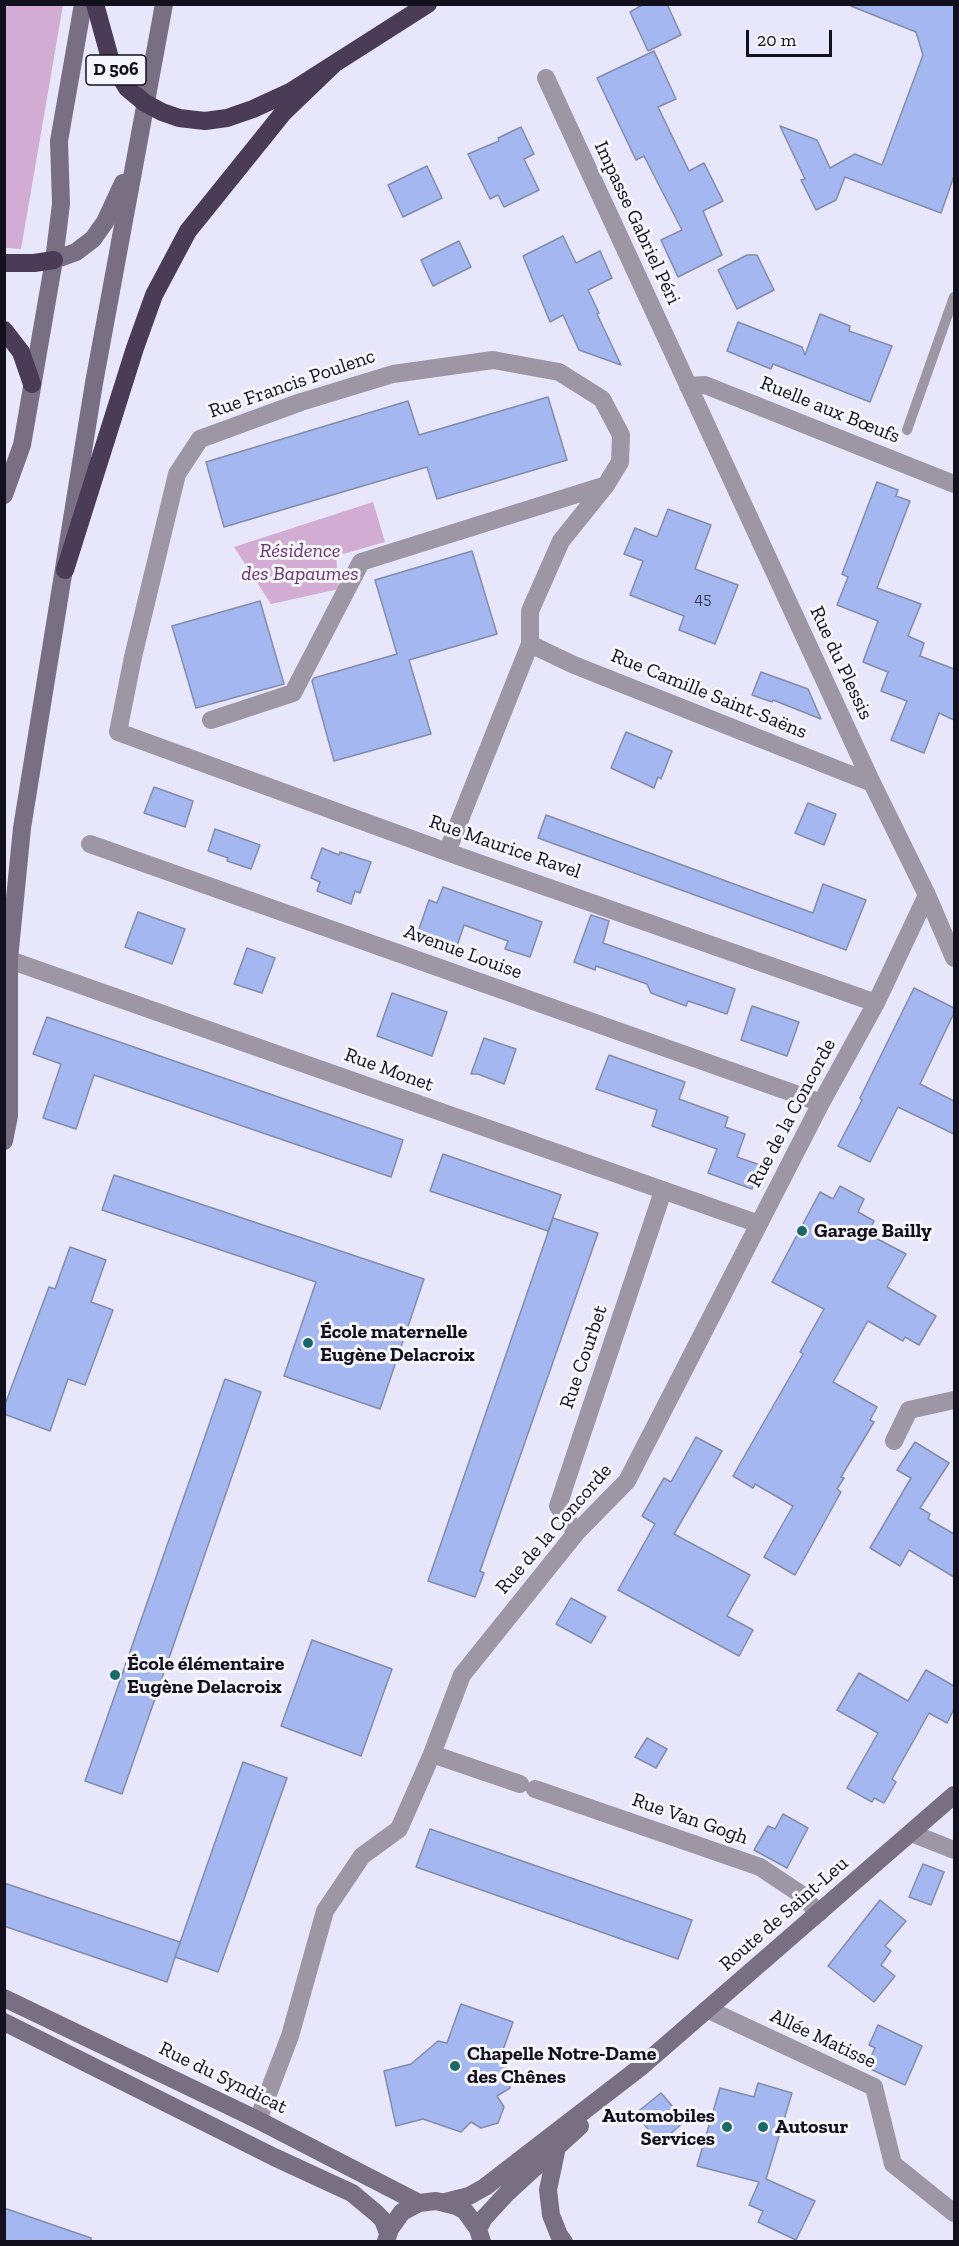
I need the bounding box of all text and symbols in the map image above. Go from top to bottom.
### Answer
scale bar [749,18,834,56]
text: 20 m [757,29,796,51]
road number: D 506 [86,55,146,85]
street label: Impasse Gabriel Péri [589,137,685,309]
street label: Rue Francis Poulenc [206,344,378,424]
street label: Ruelle aux Bœufs [757,371,903,449]
park label: Résidence des Bapaumes [241,539,359,586]
house number: 45 [695,589,711,609]
street label: Rue du Plessis [804,602,878,724]
street label: Rue Camille Saint-Saëns [608,644,810,744]
street label: Rue Maurice Ravel [426,810,584,884]
street label: Avenue Louise [401,920,525,984]
street label: Rue de la Concorde [743,1035,841,1191]
street label: Rue Monet [341,1043,437,1097]
place label: Garage Bailly [814,1219,932,1243]
marker: Garage Bailly [795,1224,809,1238]
street label: Rue Courbet [555,1302,613,1412]
place label: École maternelle Eugène Delacroix [320,1320,475,1367]
marker: École maternelle Eugène Delacroix [301,1336,315,1350]
street label: Rue de la Concorde [491,1459,617,1599]
place label: École élémentaire Eugène Delacroix [127,1652,284,1699]
marker: École élémentaire Eugène Delacroix [108,1668,122,1682]
street label: Rue Van Gogh [629,1788,751,1850]
street label: Route de Saint-Leu [715,1852,853,1976]
street label: Allée Matisse [766,2004,880,2074]
street label: Rue du Syndicat [155,2037,291,2119]
place label: Chapelle Notre-Dame des Chênes [467,2042,656,2089]
marker: Chapelle Notre-Dame des Chênes [448,2059,462,2073]
place label: Automobiles Services [602,2104,715,2151]
place label: Autosur [775,2115,848,2139]
marker: Automobiles Services [720,2120,734,2134]
marker: Autosur [756,2120,770,2134]

